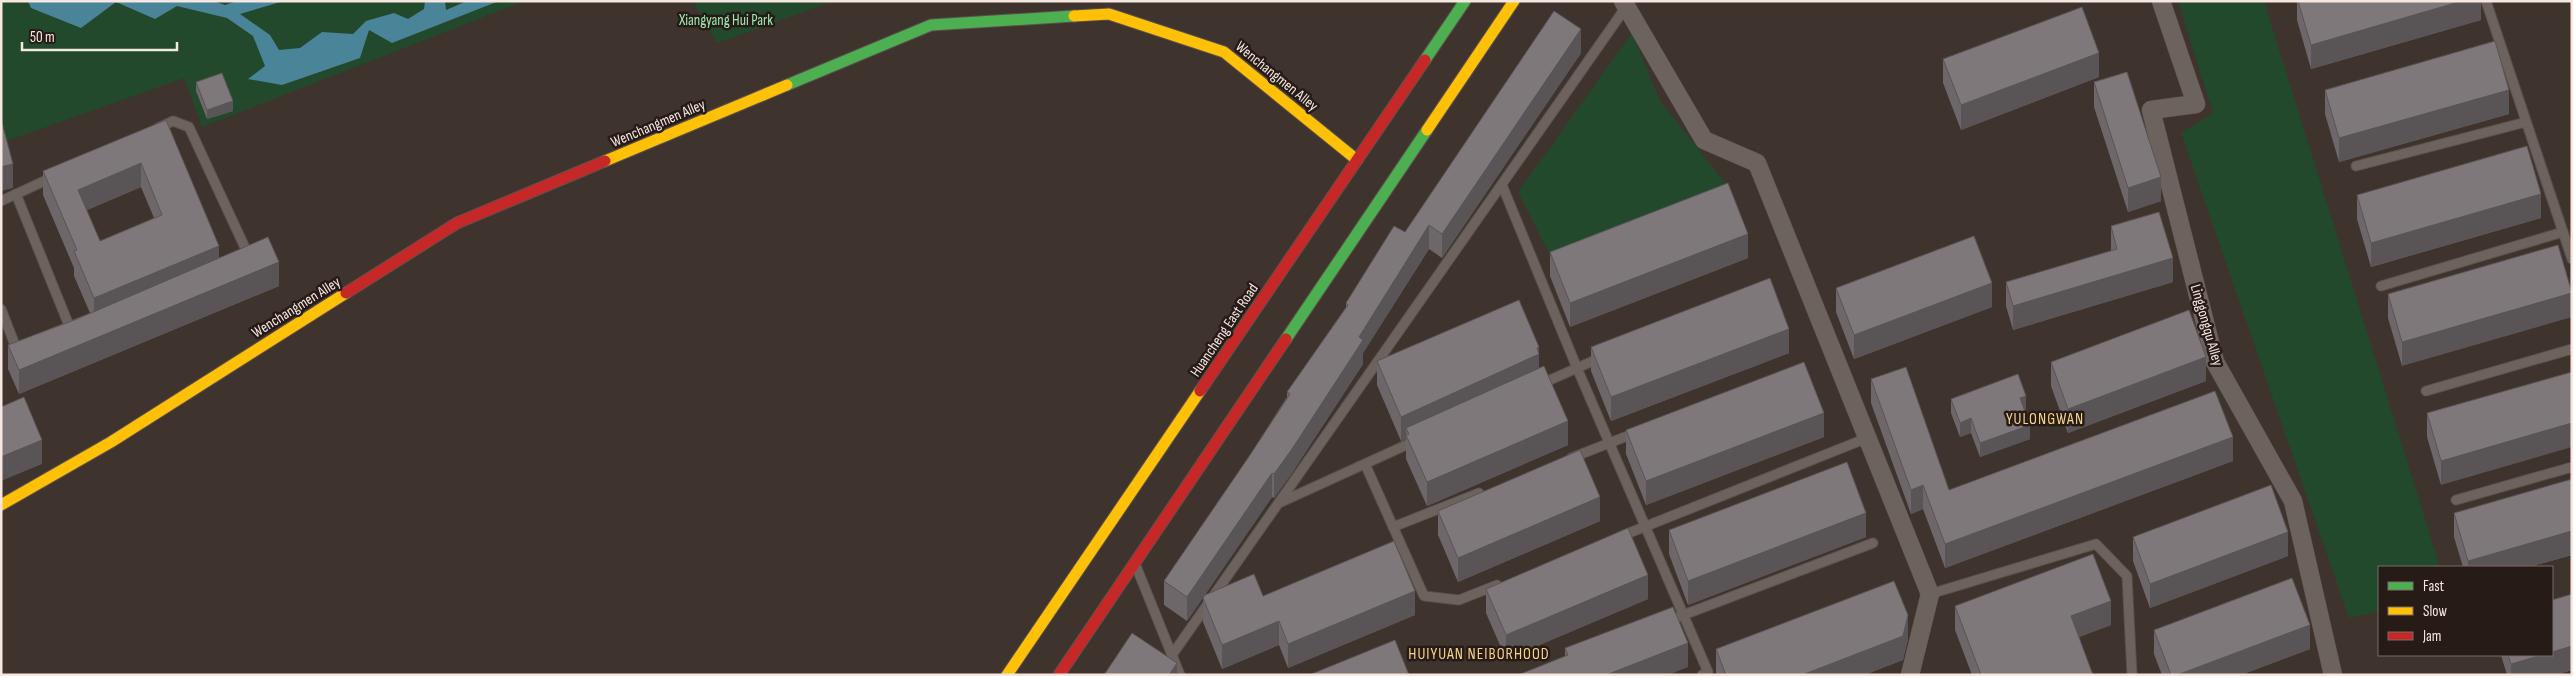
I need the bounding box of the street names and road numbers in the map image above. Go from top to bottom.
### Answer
street label: Wenchangmen Alley [1231,37,1322,116]
street label: Wenchangmen Alley [608,95,709,152]
street label: Wenchangmen Alley [248,273,344,342]
street label: Huancheng East Road [1186,280,1263,381]
street label: Linggongqu Alley [2186,282,2227,368]

